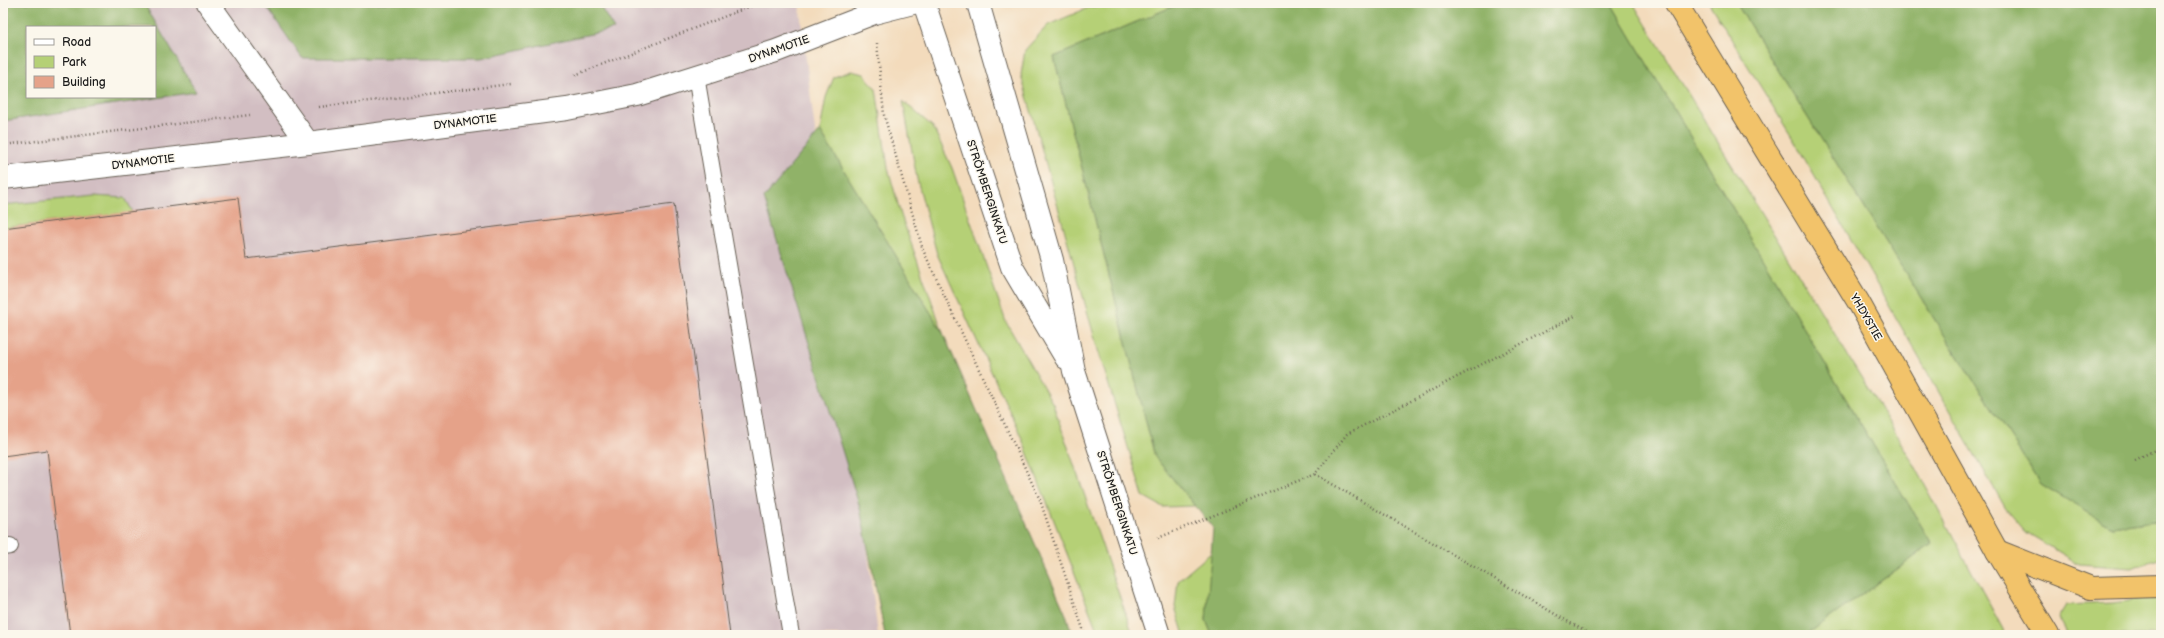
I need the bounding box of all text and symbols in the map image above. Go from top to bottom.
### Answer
legend [26,26,156,98]
street label: DYNAMOTIE [747,33,811,65]
text: Road [62,35,91,50]
text: Park [62,55,86,70]
text: Building [62,75,106,90]
street label: DYNAMOTIE [433,112,497,132]
street label: STRÖMBERGINKATU [964,138,1011,246]
street label: DYNAMOTIE [111,152,175,172]
street label: YHDYSTIE [1847,290,1885,343]
street label: STRÖMBERGINKATU [1094,449,1141,557]

